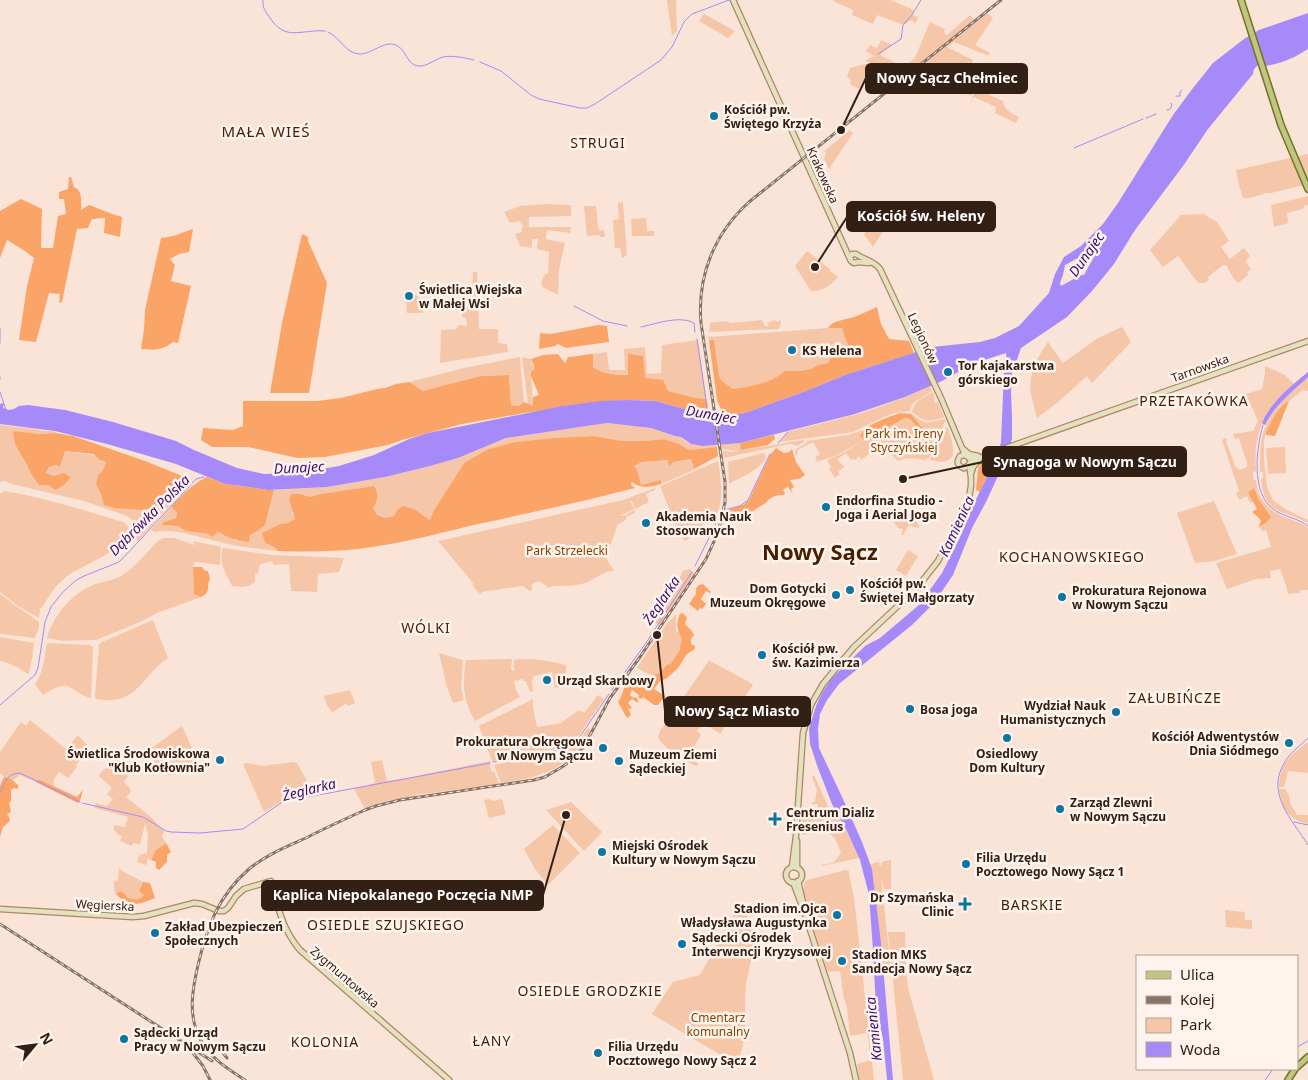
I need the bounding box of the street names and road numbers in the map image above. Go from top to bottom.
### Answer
street label: Krakowska [803,144,843,206]
street label: Legionów [904,310,942,367]
street label: Tarnowska [1169,350,1231,386]
street label: Węgierska [75,895,135,915]
street label: Zygmuntowska [307,942,383,1012]

